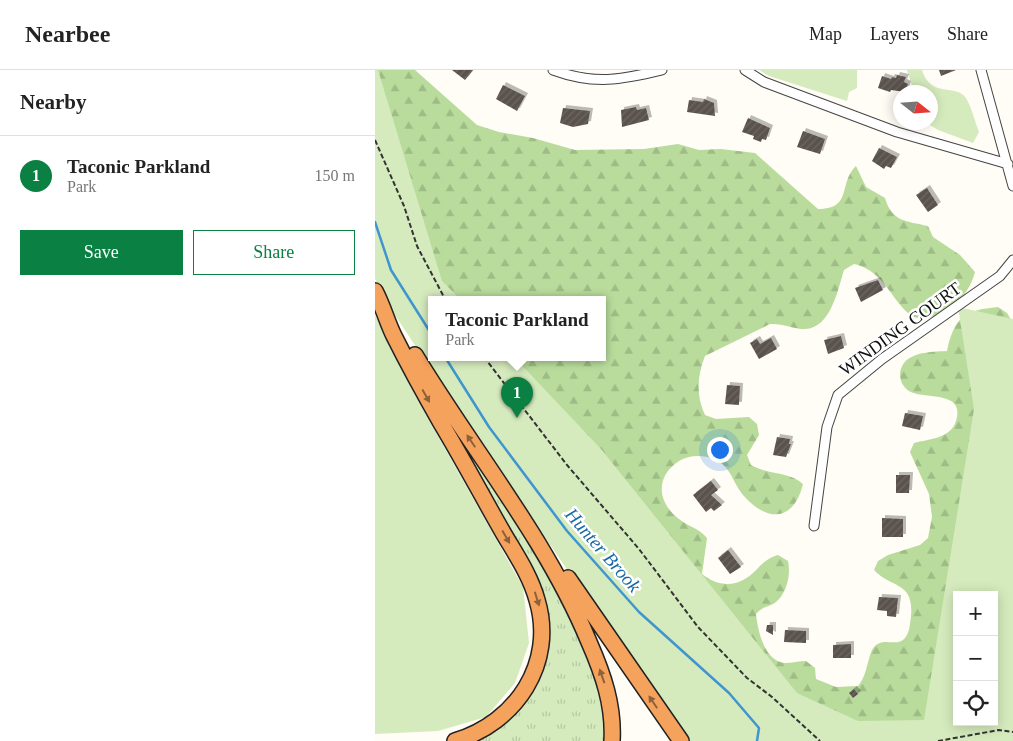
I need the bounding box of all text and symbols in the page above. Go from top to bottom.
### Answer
text: Nearbee [25,21,110,47]
text: Map [809,24,842,44]
text: Layers [870,24,919,44]
text: Share [947,24,988,44]
north arrow [893,85,938,130]
text: Nearby [20,90,87,114]
text: Taconic Parkland [67,156,210,177]
text: 1 [32,167,40,184]
text: 150 m [315,167,355,184]
text: Park [67,178,96,195]
button: Save [20,230,183,275]
button: Share [193,230,355,275]
street label: WINDING COURT [835,278,965,380]
popup [428,296,606,361]
text: Taconic Parkland [445,309,589,330]
text: Park [445,331,475,348]
pin: 1 [501,377,533,418]
one-way arrow [422,388,430,403]
one-way arrow [466,434,476,448]
your location [707,437,733,463]
water label: Hunter Brook [560,503,646,597]
one-way arrow [502,530,510,545]
map controls [953,591,998,726]
button: + [953,591,998,636]
one-way arrow [533,592,541,607]
button: − [953,636,998,681]
one-way arrow [598,668,606,683]
button: locate [953,681,998,726]
one-way arrow [648,695,658,708]

